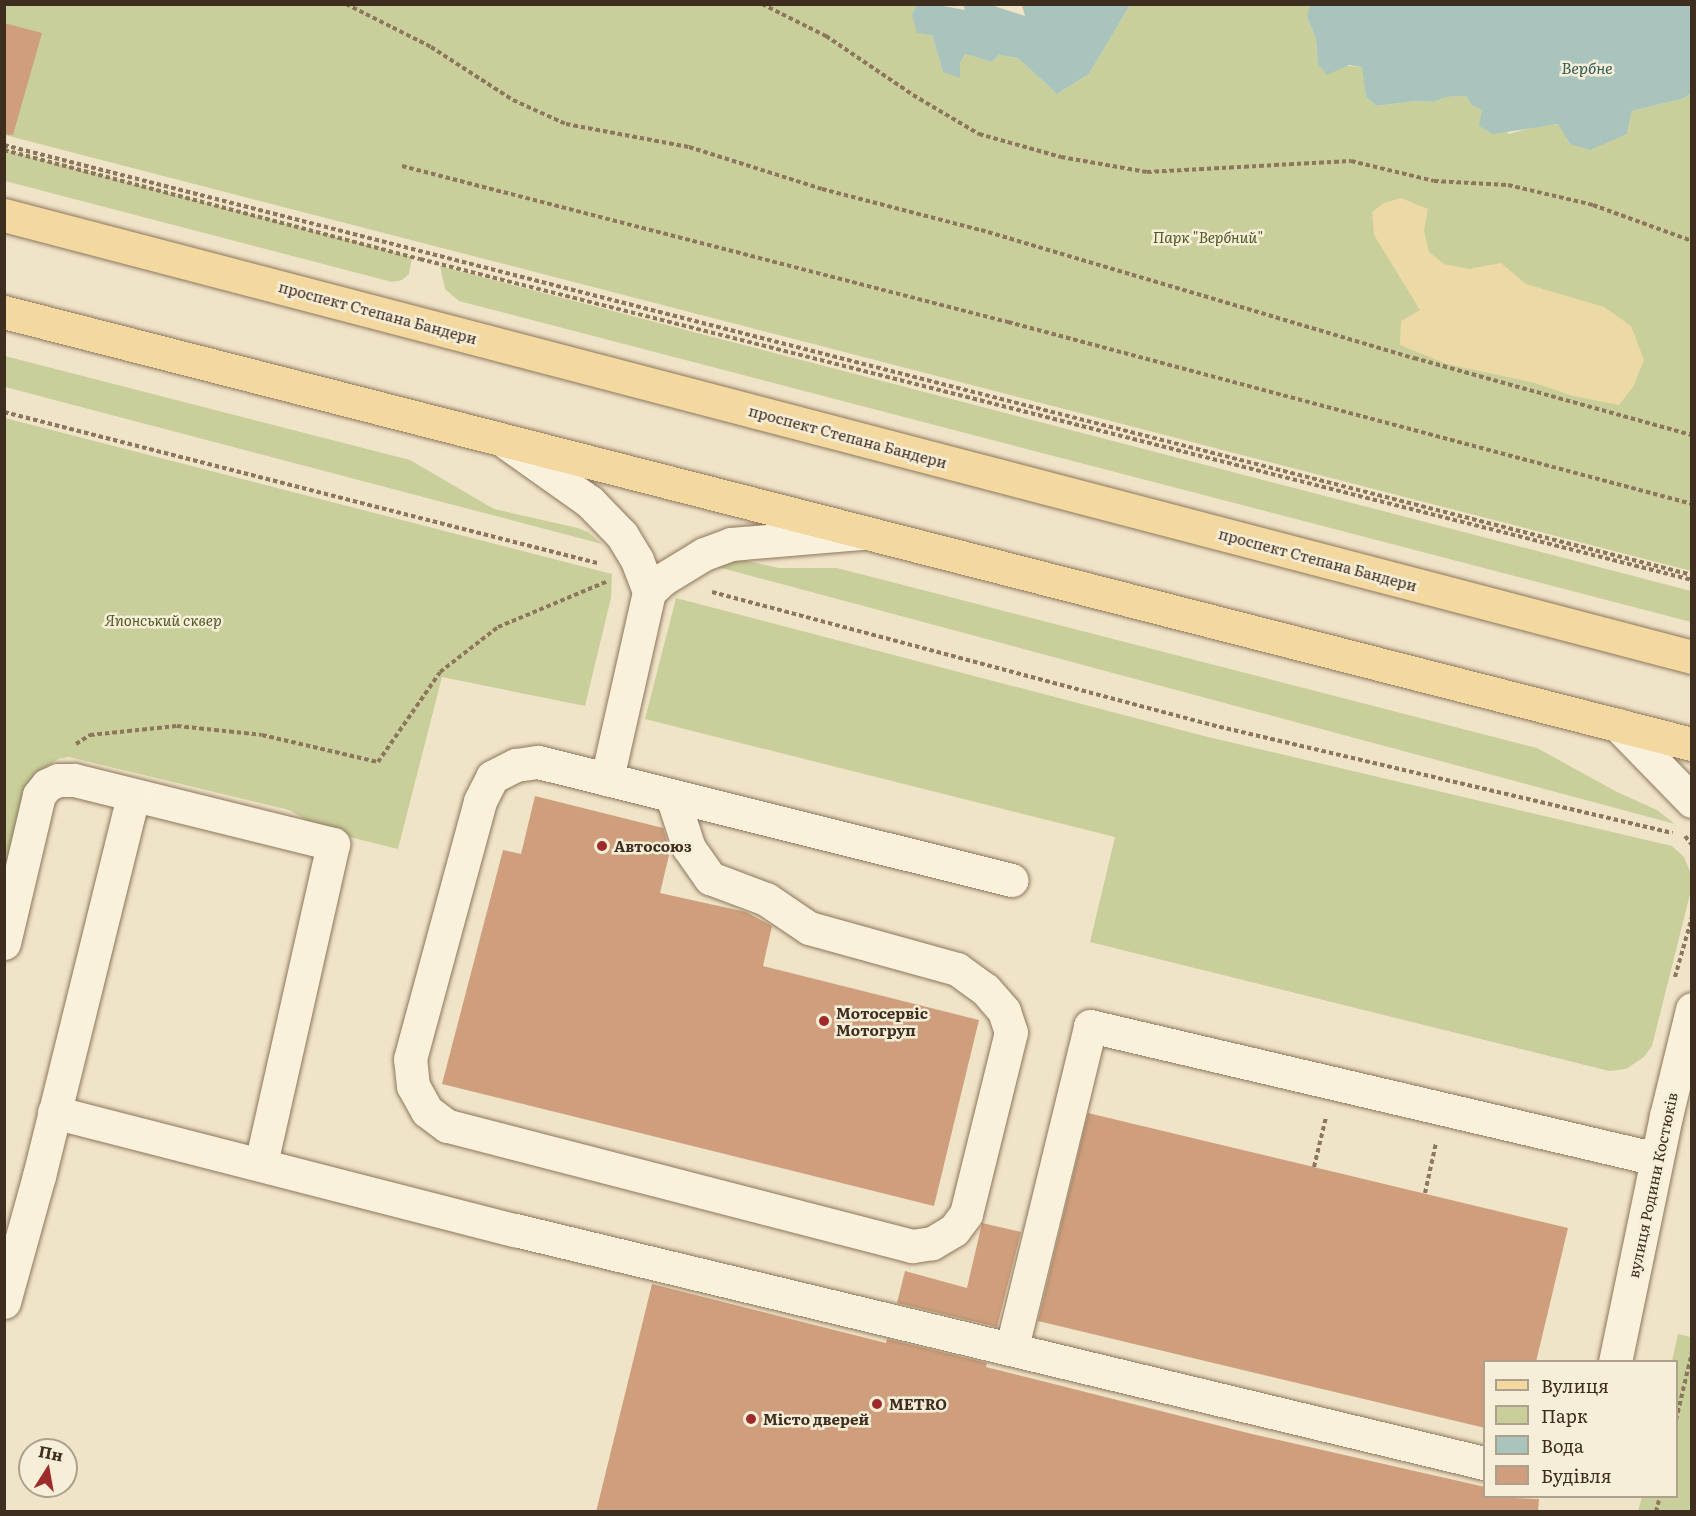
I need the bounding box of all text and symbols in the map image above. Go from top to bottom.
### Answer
water label: Вербне [1561,57,1613,77]
park label: Парк "Вербний" [1153,228,1263,246]
street label: проспект Степана Бандери [277,277,479,347]
street label: проспект Степана Бандери [747,401,949,471]
street label: проспект Степана Бандери [1217,524,1419,594]
park label: Японський сквер [104,611,222,629]
place label: Автосоюз [614,837,692,855]
marker: Автосоюз [595,839,609,853]
place label: Мотосервіс Мотогруп [836,1003,928,1038]
marker: Мотосервіс Мотогруп [817,1014,831,1028]
street label: вулиця Родини Костюків [1624,1091,1680,1279]
legend [1483,1360,1678,1498]
text: Вулиця [1541,1372,1609,1399]
place label: METRO [889,1395,947,1413]
marker: METRO [870,1397,884,1411]
text: Парк [1541,1402,1588,1429]
place label: Місто дверей [763,1410,869,1428]
marker: Місто дверей [744,1412,758,1426]
text: Вода [1541,1432,1584,1459]
north arrow [18,1438,78,1498]
text: Пн [37,1438,66,1466]
text: Будівля [1541,1462,1612,1489]

